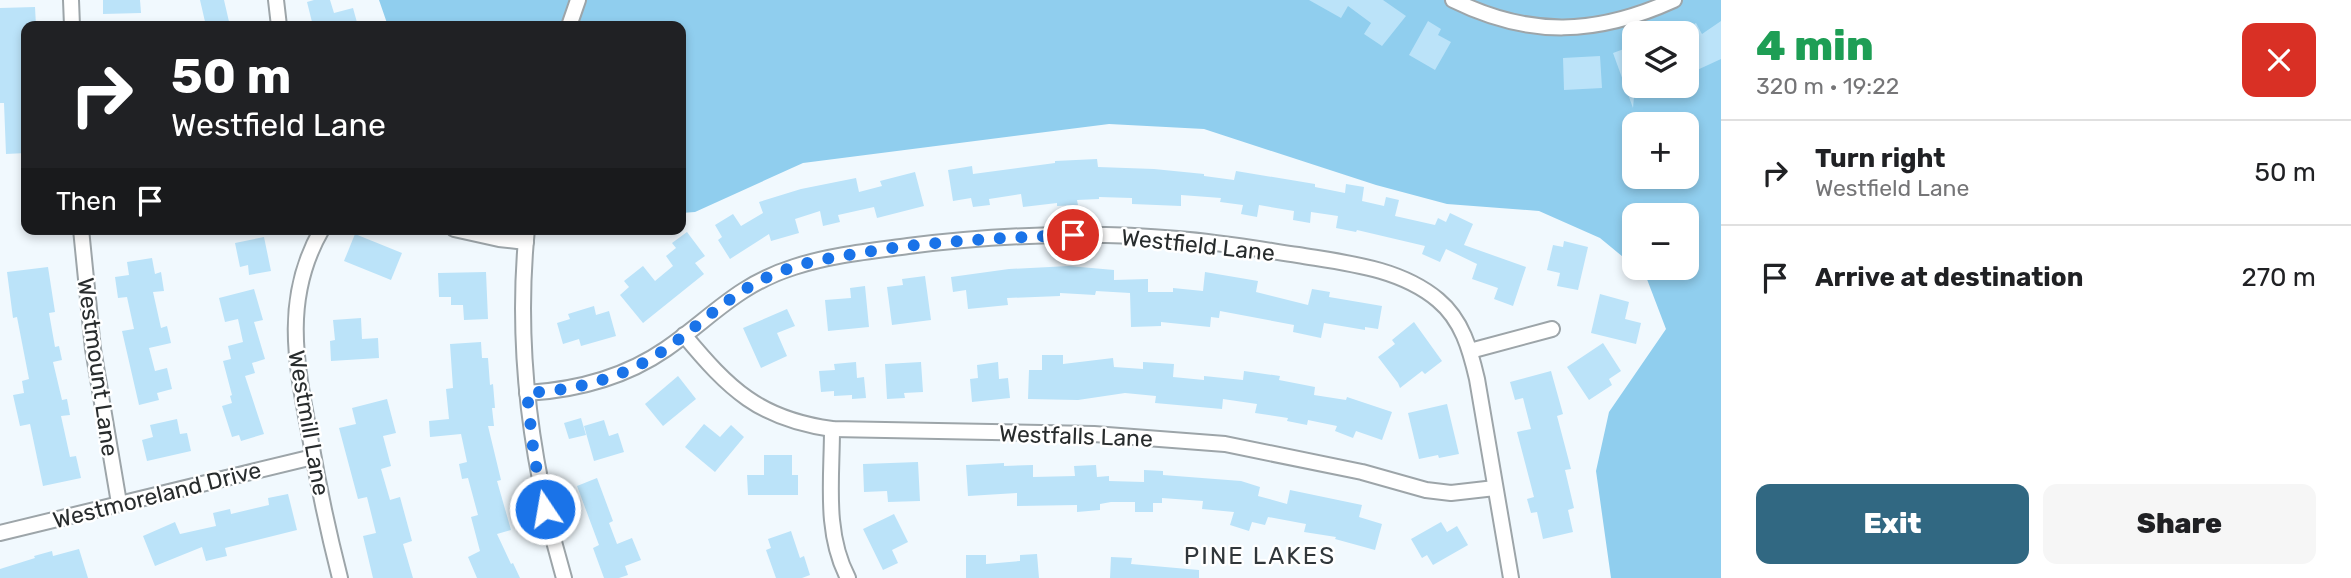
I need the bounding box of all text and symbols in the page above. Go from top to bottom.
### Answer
map controls [1622,21,1699,280]
button: layers [1622,21,1699,98]
text: 4 min [1756,21,1874,71]
button: close [2242,23,2316,97]
text: 50 m [171,47,291,105]
icon: right [56,49,147,140]
text: 320 m · 19:22 [1756,72,1899,100]
text: Westfield Lane [171,106,386,144]
button: + [1622,112,1699,189]
text: Turn right [1815,143,1945,174]
icon: right [1756,154,1794,192]
text: 50 m [2255,157,2316,188]
text: Westfield Lane [1815,174,1969,202]
icon: arrive [131,182,169,220]
text: Then [56,186,117,217]
button: − [1622,203,1699,280]
pin [1043,205,1103,265]
icon: arrive [1054,216,1092,254]
street label: Westfield Lane [1120,223,1276,267]
icon: arrive [1756,259,1794,297]
text: Arrive at destination [1815,262,2083,293]
text: 270 m [2241,262,2316,293]
street label: Westmount Lane [72,276,124,458]
street label: Westmill Lane [282,348,336,498]
street label: Westfalls Lane [999,419,1153,453]
street label: Westmoreland Drive [50,456,264,534]
position arrow [508,472,582,546]
button: Exit [1756,484,2029,564]
button: Share [2043,484,2316,564]
district label: PINE LAKES [1184,542,1336,570]

